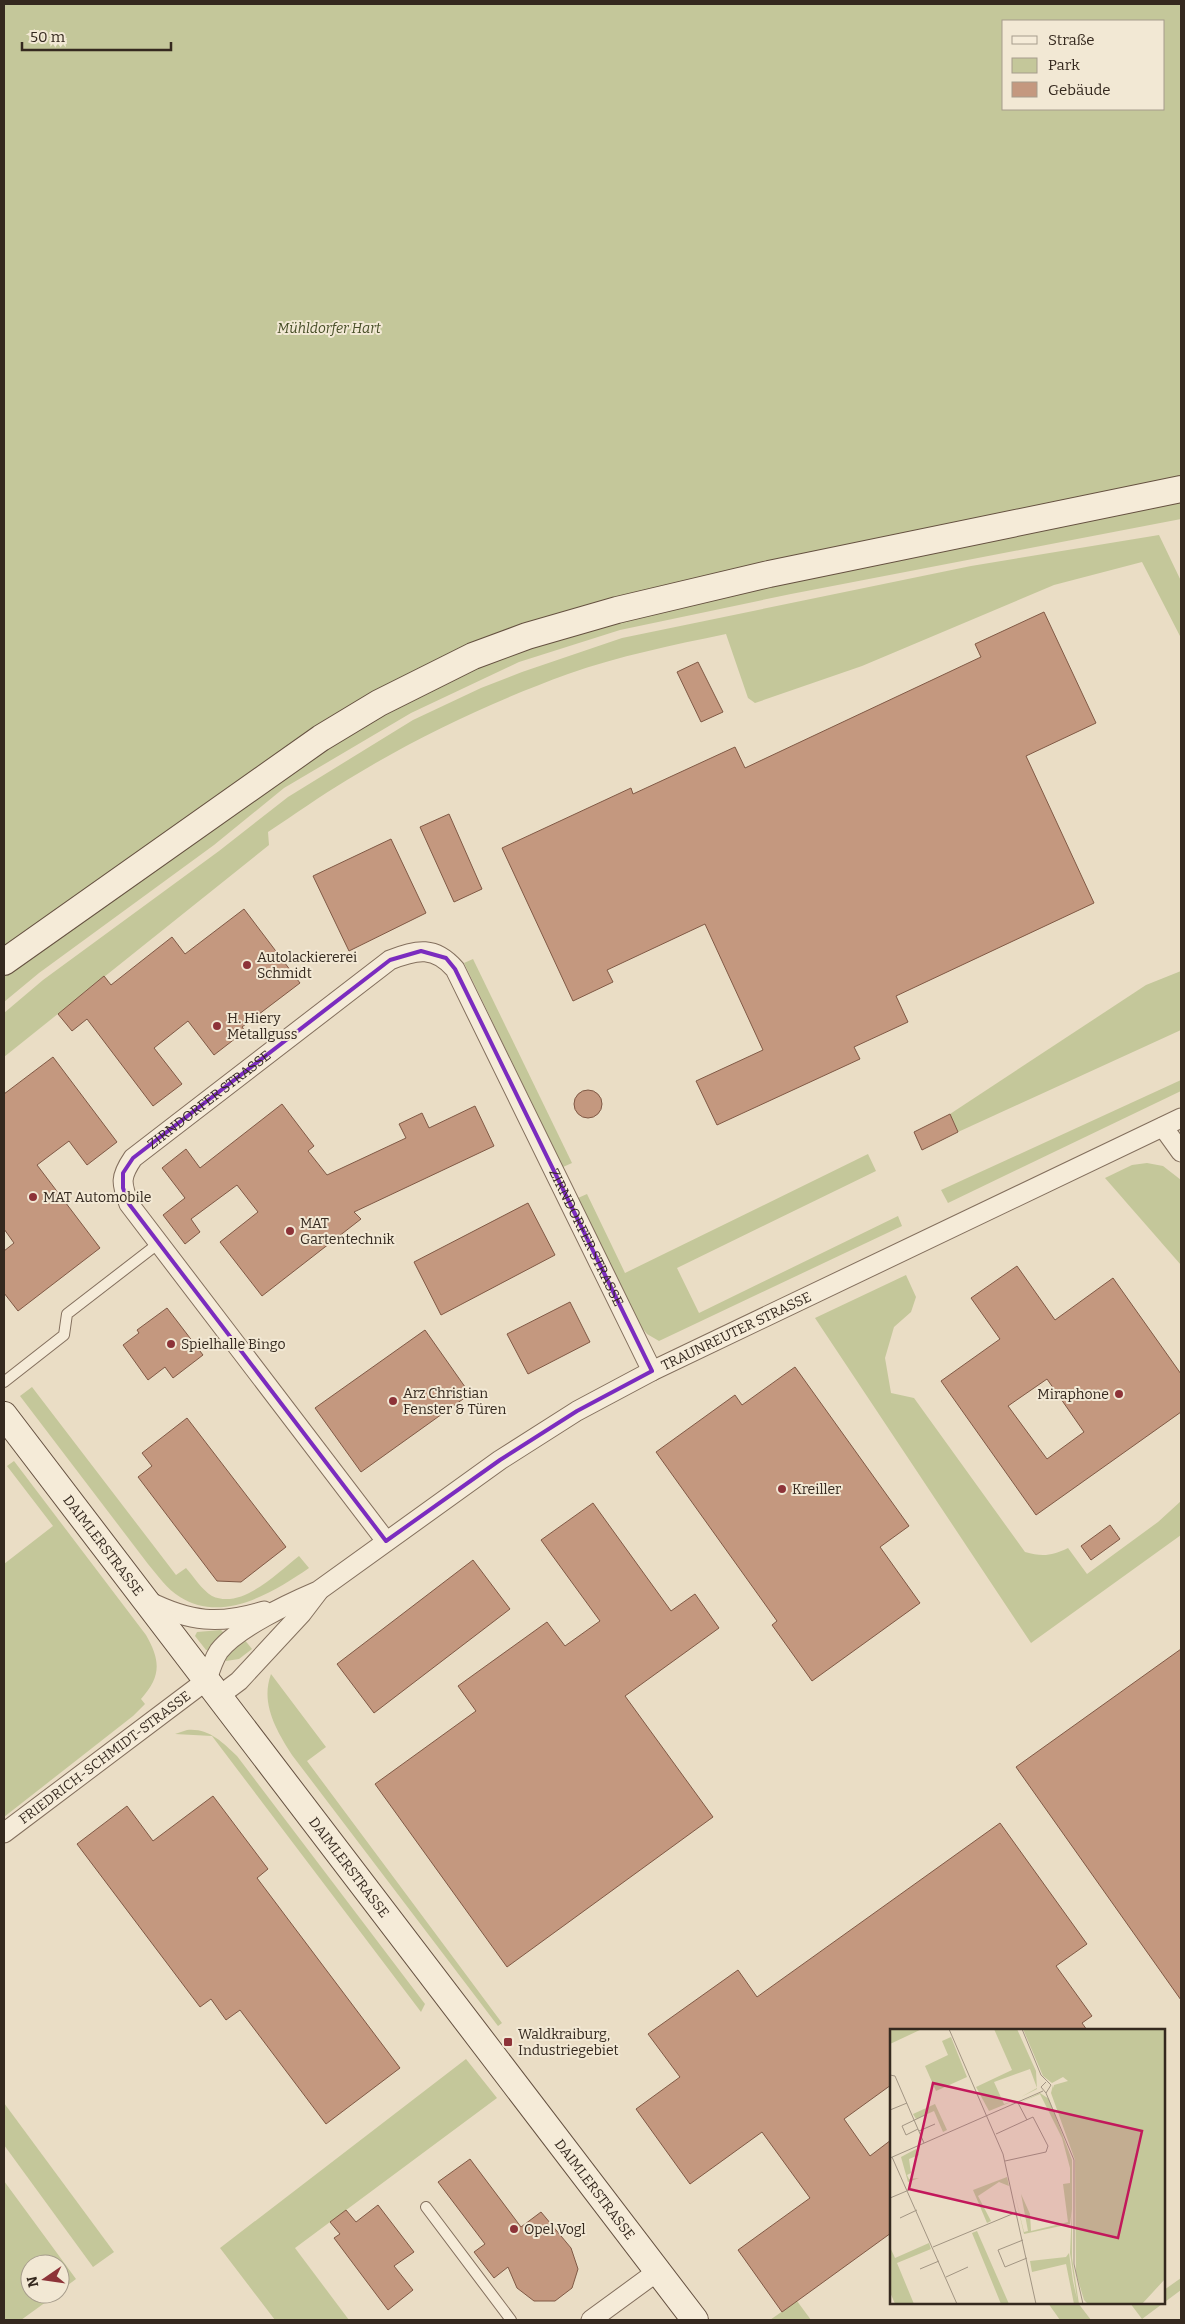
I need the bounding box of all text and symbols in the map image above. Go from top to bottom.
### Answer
scale bar [22,20,171,52]
legend [1002,20,1165,110]
text: 50 m [30,28,66,46]
text: Straße [1048,31,1094,49]
text: Park [1048,56,1080,74]
text: Gebäude [1048,81,1111,99]
park label: Mühldorfer Hart [277,320,382,337]
place label: Autolackiererei Schmidt [257,949,357,982]
marker: Autolackiererei Schmidt [241,959,253,971]
place label: H. Hiery Metallguss [227,1010,297,1043]
marker: H. Hiery Metallguss [211,1020,223,1032]
street label: ZIRNDORFER STRASSE [144,1047,274,1152]
street label: ZIRNDORFER STRASSE [546,1166,627,1309]
place label: MAT Automobile [43,1189,151,1206]
marker: MAT Automobile [27,1191,39,1203]
place label: MAT Gartentechnik [300,1215,395,1248]
marker: MAT Gartentechnik [284,1225,296,1237]
street label: TRAUNREUTER STRASSE [658,1288,814,1374]
place label: Spielhalle Bingo [181,1336,286,1353]
marker: Spielhalle Bingo [165,1338,177,1350]
place label: Arz Christian Fenster & Türen [403,1385,507,1418]
place label: Miraphone [1037,1386,1109,1403]
marker: Miraphone [1113,1388,1125,1400]
marker: Arz Christian Fenster & Türen [387,1395,399,1407]
place label: Kreiller [792,1481,841,1498]
marker: Kreiller [776,1483,788,1495]
street label: DAIMLERSTRASSE [60,1492,147,1599]
street label: FRIEDRICH-SCHMIDT-STRASSE [15,1687,194,1827]
street label: DAIMLERSTRASSE [306,1814,393,1921]
place label: Waldkraiburg, Industriegebiet [518,2026,619,2059]
inset map [890,2029,1165,2304]
marker: Waldkraiburg, Industriegebiet [502,2036,514,2048]
street label: DAIMLERSTRASSE [551,2135,639,2243]
place label: Opel Vogl [524,2221,585,2238]
marker: Opel Vogl [508,2223,520,2235]
north arrow [20,2254,70,2304]
text: N [23,2274,42,2289]

